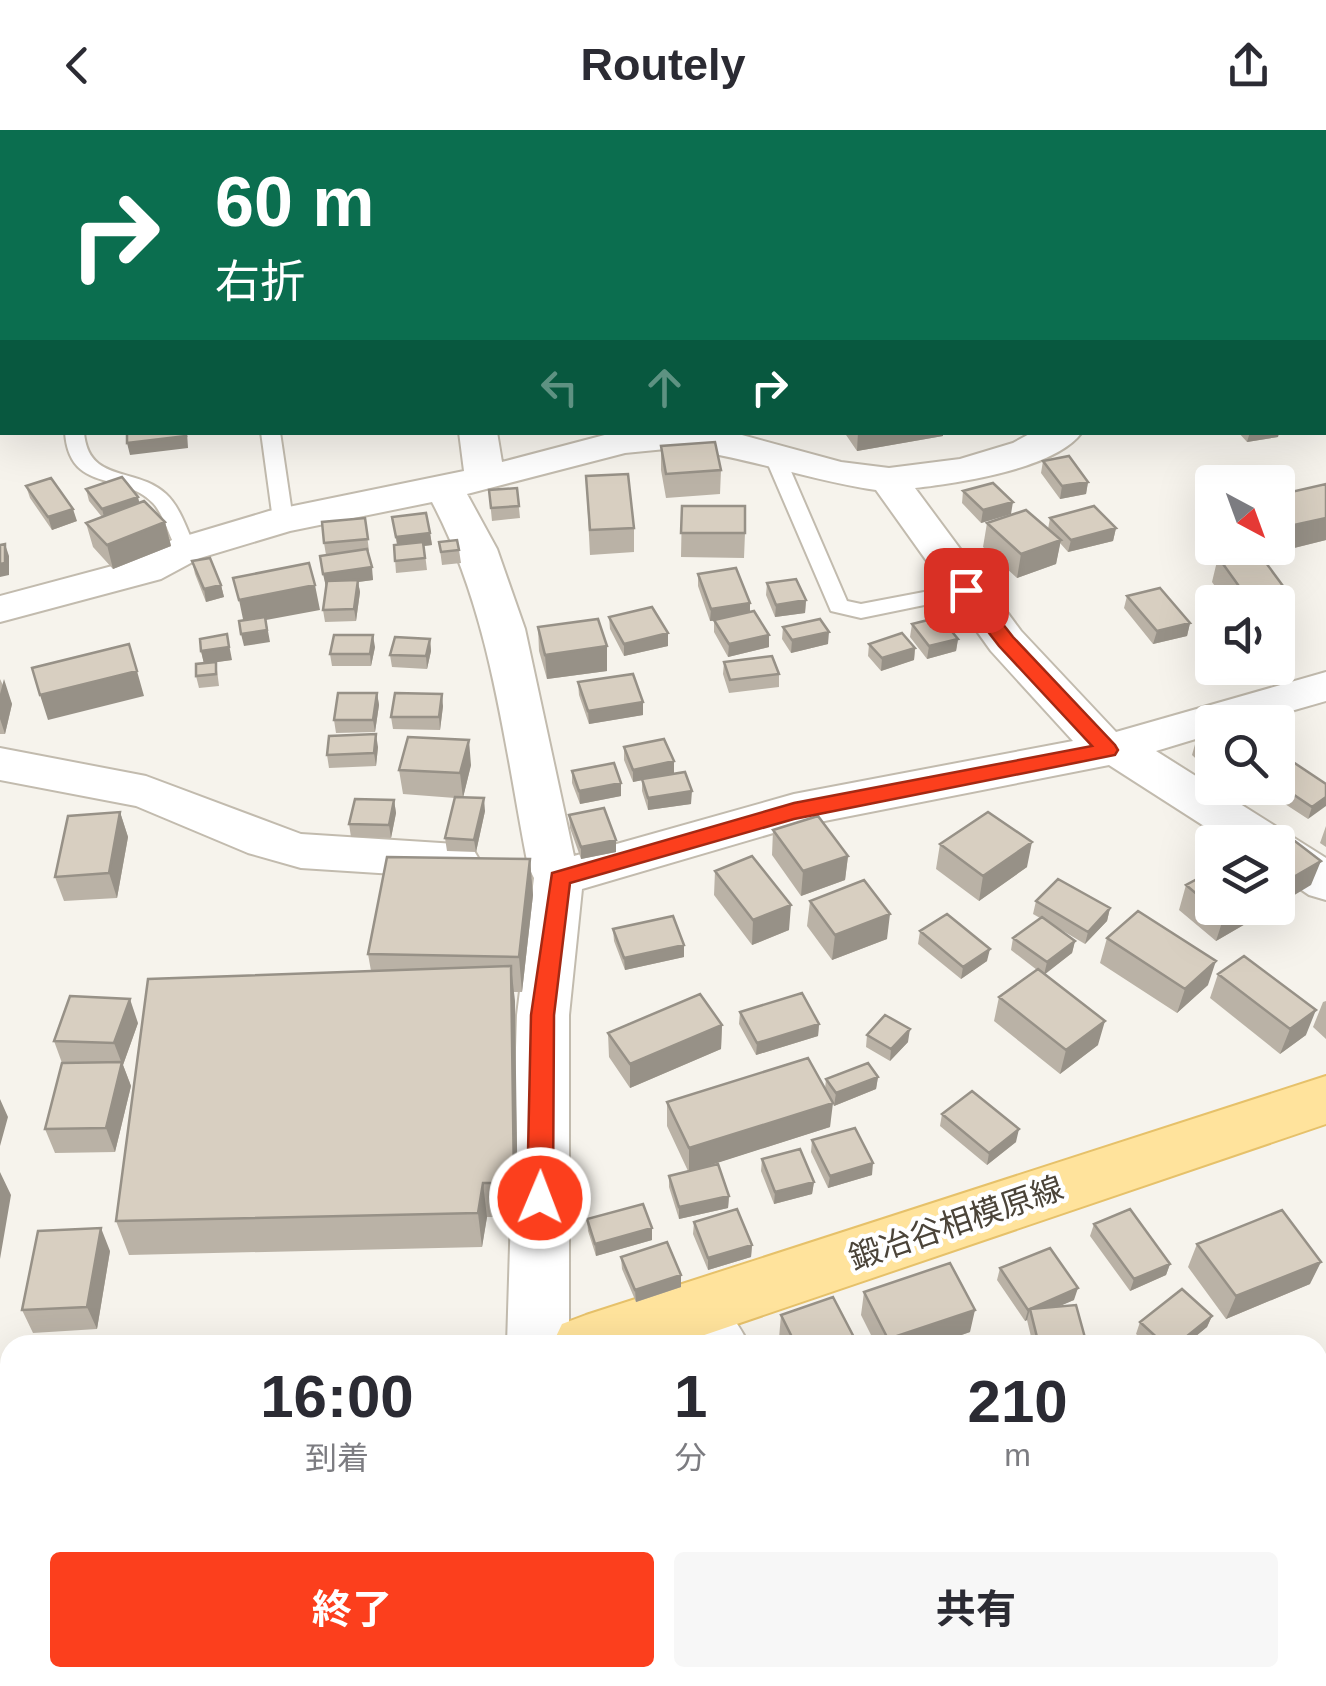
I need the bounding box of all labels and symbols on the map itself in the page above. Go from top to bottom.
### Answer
north arrow [1195,465,1295,565]
pin [924,548,1009,633]
position arrow [488,1146,592,1250]
street label: 鍛冶谷相模原線 [844,1170,1068,1276]

